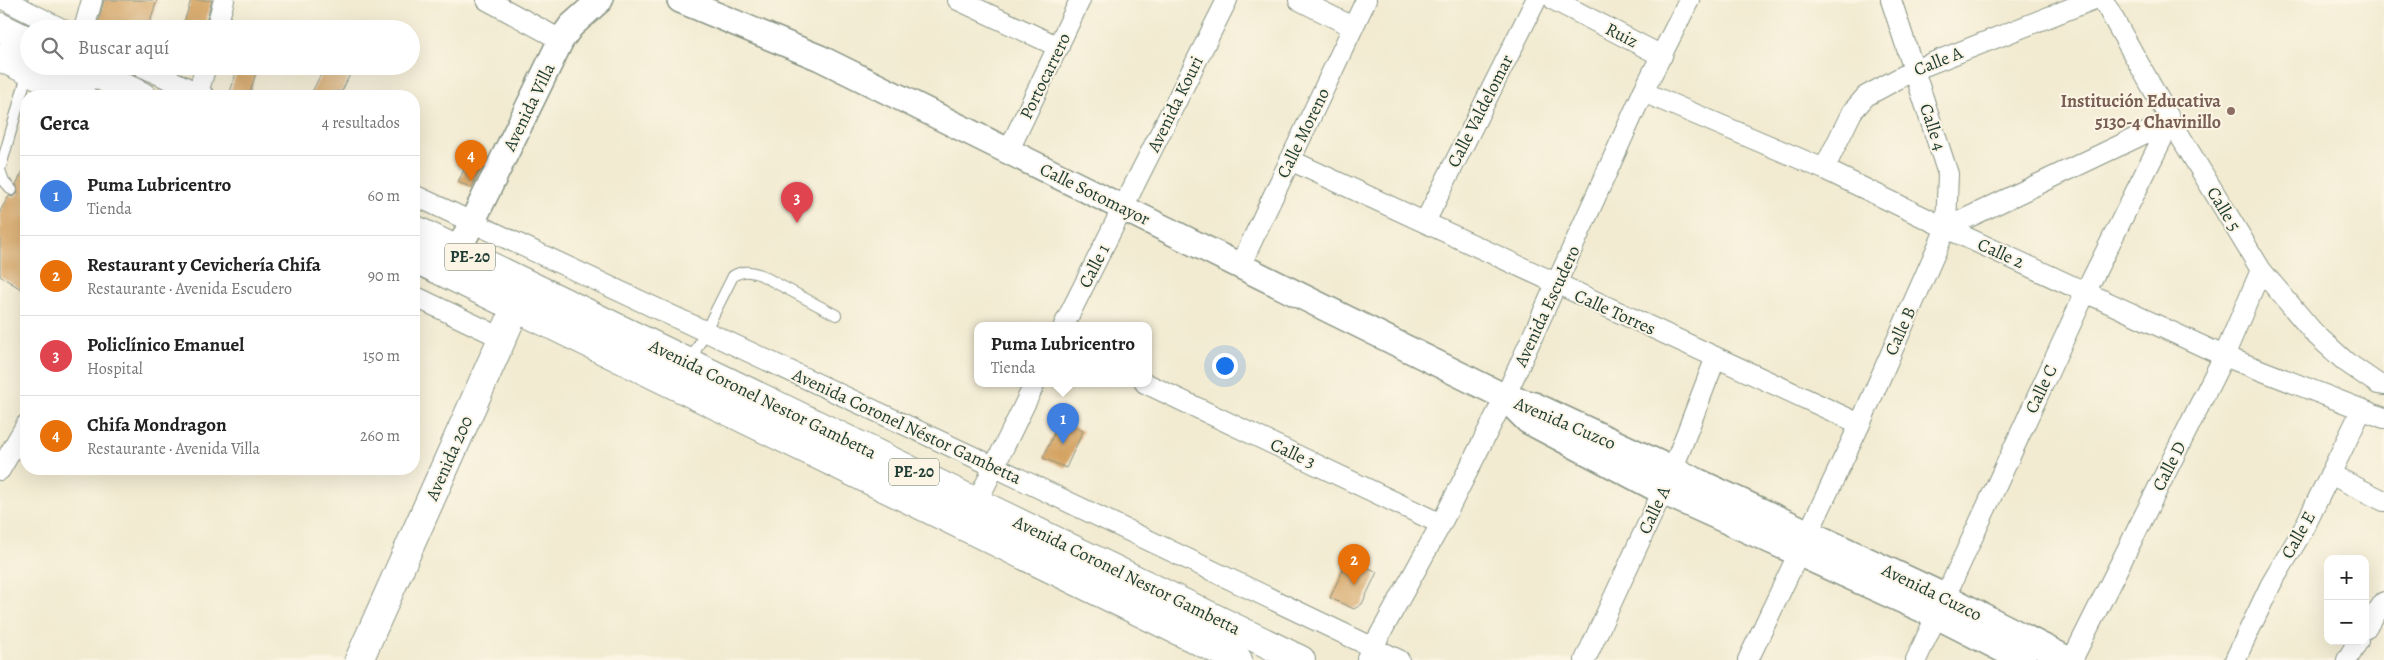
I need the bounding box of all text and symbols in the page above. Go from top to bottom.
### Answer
street label: Ruiz [1602,17,1642,53]
search box [20,20,420,75]
street label: Portocarrero [1014,29,1076,123]
icon: search [38,34,66,62]
text: Buscar aquí [78,35,169,61]
street label: Calle A [1910,40,1966,82]
street label: Calle Valdelomar [1441,50,1519,172]
street label: Avenida Kouri [1141,52,1209,157]
street label: Avenida Villa [497,59,561,156]
street label: Calle Moreno [1271,84,1335,182]
place label: Institución Educativa 5130-4 Chavinillo [2060,89,2221,134]
street label: Calle 4 [1914,100,1952,154]
marker: Institución Educativa 5130-4 Chavinillo [2225,105,2237,117]
text: Cerca [40,109,90,137]
text: 4 resultados [322,112,400,134]
pin: 4 [455,140,487,181]
street label: Calle Sotomayor [1036,157,1154,231]
text: Puma Lubricentro [87,172,231,198]
pin: 3 [781,182,813,223]
street label: Calle 5 [2201,182,2247,236]
text: 1 [53,185,59,207]
text: 60 m [368,185,400,207]
text: Tienda [87,198,132,220]
street label: Calle 2 [1974,232,2028,274]
street label: Calle 1 [1073,240,1115,292]
street label: Avenida Escudero [1508,241,1586,371]
road number: PE-20 [445,243,495,270]
text: Restaurant y Cevichería Chifa [87,252,321,278]
text: 2 [52,265,60,287]
text: 90 m [368,265,400,287]
text: Restaurante · Avenida Escudero [87,278,292,300]
street label: Calle Torres [1571,283,1659,341]
street label: Calle B [1879,303,1921,359]
popup [974,322,1152,387]
text: Puma Lubricentro [991,331,1135,357]
text: Policlínico Emanuel [87,332,244,358]
street label: Avenida Coronel Nestor Gambetta [645,333,881,465]
text: 3 [53,345,59,367]
text: 150 m [363,345,400,367]
your location [1212,353,1238,379]
text: Tienda [991,357,1036,379]
text: Hospital [87,358,143,380]
street label: Calle C [2019,361,2063,417]
street label: Avenida Coronel Néstor Gambetta [788,362,1026,490]
street label: Avenida Cuzco [1510,390,1619,455]
pin: 1 [1047,403,1079,444]
text: Chifa Mondragon [87,412,227,438]
street label: Avenida 200 [419,412,478,505]
text: 4 [52,425,60,447]
text: 260 m [360,425,400,447]
street label: Calle 3 [1266,432,1320,474]
street label: Calle D [2146,437,2192,495]
text: Restaurante · Avenida Villa [87,438,260,460]
road number: PE-20 [889,458,939,486]
street label: Calle A [1632,482,1676,538]
street label: Calle E [2275,507,2321,563]
street label: Avenida Coronel Nestor Gambetta [1009,509,1245,641]
pin: 2 [1338,544,1370,585]
map controls [2324,555,2369,645]
button: + [2324,555,2369,600]
street label: Avenida Cuzco [1877,557,1986,626]
button: − [2324,600,2369,645]

